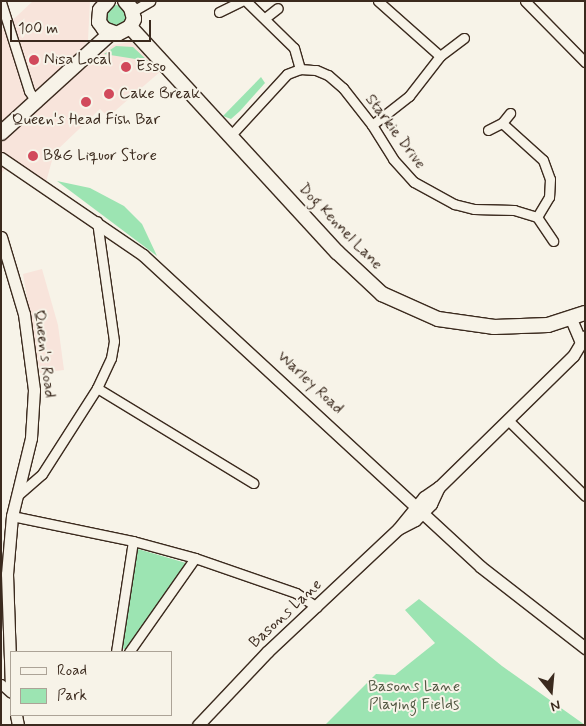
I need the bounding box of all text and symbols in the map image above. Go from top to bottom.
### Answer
scale bar [12,10,154,42]
text: 100 m [18,19,58,39]
place label: Nisa Local [44,50,113,70]
marker: Nisa Local [28,54,40,66]
place label: Esso [136,57,166,77]
marker: Esso [120,61,132,73]
place label: Cake Break [119,84,199,104]
marker: Cake Break [103,88,115,100]
street label: Starkie Drive [361,91,429,173]
marker: Queen's Head Fish Bar [80,96,92,108]
place label: Queen's Head Fish Bar [11,110,161,130]
place label: B&G Liquor Store [43,146,159,166]
marker: B&G Liquor Store [27,150,39,162]
street label: Dog Kennel Lane [292,177,388,277]
street label: Queen's Road [29,309,59,399]
street label: Warley Road [273,347,347,419]
street label: Basons Lane [246,576,326,652]
legend [10,651,172,716]
text: Road [57,661,87,681]
north arrow [526,666,576,716]
park label: Basons Lane Playing Fields [368,677,460,715]
text: Park [57,686,87,706]
text: N [548,695,562,715]

